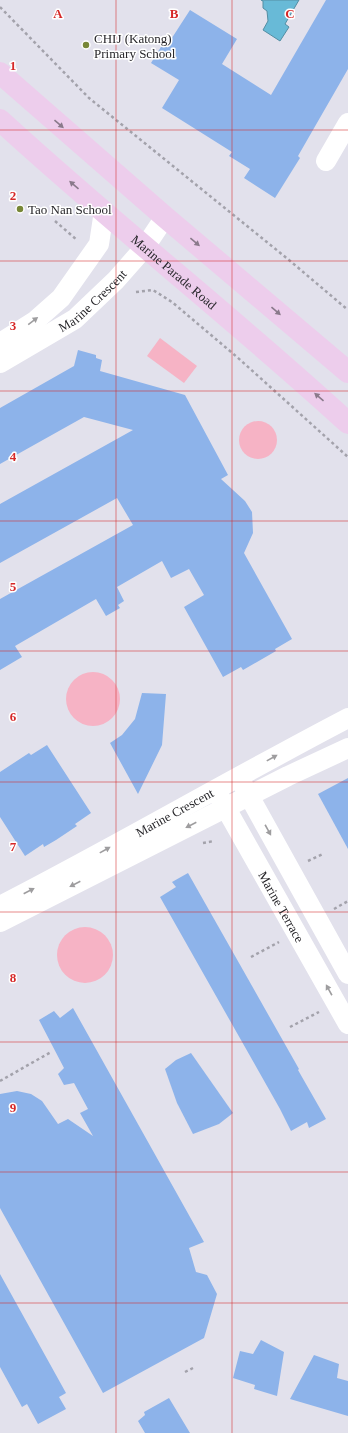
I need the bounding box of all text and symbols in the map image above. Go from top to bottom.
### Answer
text: A [53,6,63,21]
text: B [170,6,179,21]
text: C [285,6,295,21]
place label: CHIJ (Katong) Primary School [94,31,176,61]
marker: CHIJ (Katong) Primary School [81,40,91,50]
text: 1 [10,58,16,73]
one-way arrow [54,120,64,129]
one-way arrow [70,181,79,190]
text: 2 [10,188,16,203]
place label: Tao Nan School [28,202,112,217]
marker: Tao Nan School [15,204,25,214]
street label: Marine Parade Road [128,232,220,313]
one-way arrow [190,237,201,246]
street label: Marine Crescent [56,266,130,335]
one-way arrow [271,306,282,315]
one-way arrow [28,317,39,326]
text: 3 [10,318,17,333]
one-way arrow [314,392,324,401]
text: 4 [10,449,17,464]
text: 5 [10,579,17,594]
text: 6 [10,709,17,724]
one-way arrow [266,755,278,761]
street label: Marine Crescent [133,785,216,840]
one-way arrow [185,822,197,828]
one-way arrow [264,824,271,836]
text: 7 [10,839,17,854]
one-way arrow [99,847,111,854]
street label: Marine Terrace [255,869,307,945]
one-way arrow [69,881,81,887]
one-way arrow [24,888,35,894]
text: 8 [10,970,17,985]
one-way arrow [326,984,333,996]
text: 9 [10,1100,17,1115]

